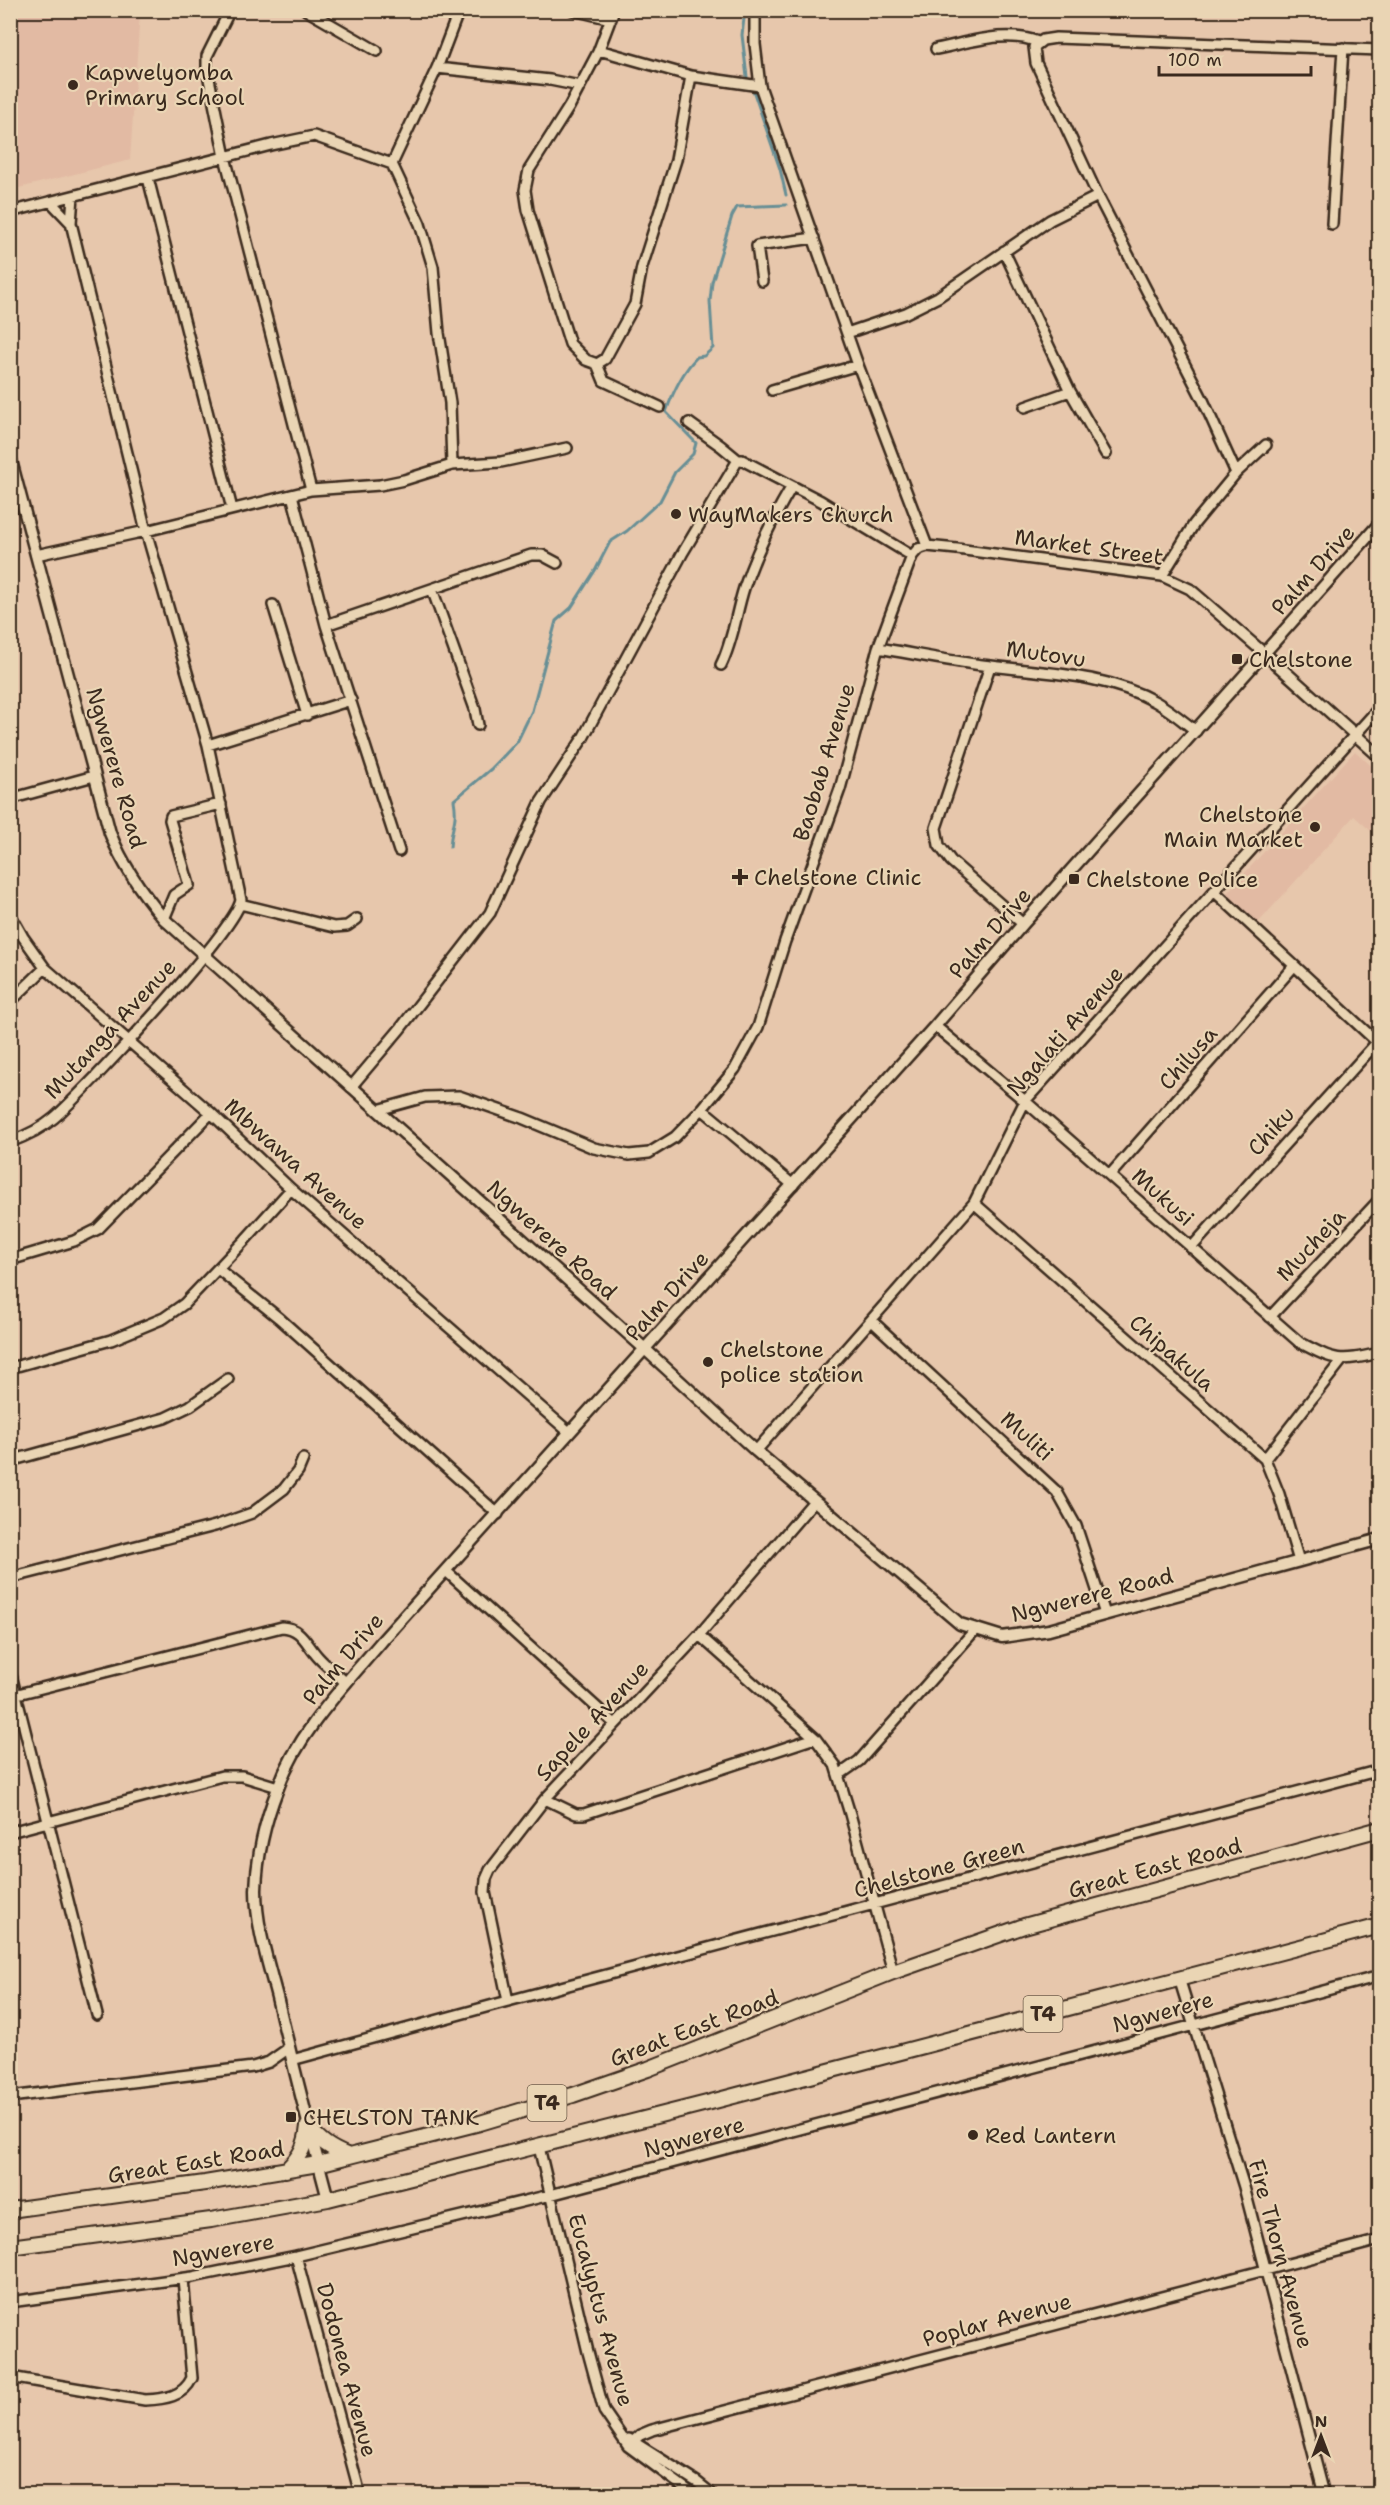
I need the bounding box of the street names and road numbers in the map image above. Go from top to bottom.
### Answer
street label: Palm Drive [1265,519,1361,621]
street label: Market Street [1013,522,1165,572]
street label: Mutovu [1004,634,1088,674]
street label: Baobab Avenue [786,679,862,845]
street label: Ngwerere Road [79,684,153,852]
street label: Palm Drive [942,881,1038,985]
street label: Mutanga Avenue [37,953,183,1105]
street label: Ngalati Avenue [1000,960,1130,1102]
street label: Chilusa [1152,1020,1224,1096]
street label: Mbwawa Avenue [218,1092,374,1236]
street label: Chiku [1241,1100,1301,1162]
street label: Mukusi [1126,1161,1200,1233]
street label: Ngwerere Road [481,1174,623,1306]
street label: Mucheja [1270,1202,1352,1288]
street label: Palm Drive [619,1245,715,1347]
street label: Chipakula [1123,1308,1221,1398]
street label: Muliti [994,1405,1060,1467]
street label: Ngwerere Road [1008,1561,1176,1629]
street label: Palm Drive [296,1607,390,1711]
street label: Sapele Avenue [529,1655,655,1787]
street label: Chelstone Green [851,1831,1027,1905]
street label: Great East Road [1065,1831,1245,1905]
street label: Great East Road [606,1982,782,2073]
street label: Ngwerere [1109,1985,1217,2039]
road number: T4 [1024,1996,1062,2032]
road number: T4 [528,2085,566,2121]
street label: Ngwerere [640,2110,748,2164]
street label: Great East Road [106,2134,286,2190]
street label: Fire Thorn Avenue [1242,2156,1320,2352]
street label: Eucalyptus Avenue [561,2210,641,2410]
street label: Ngwerere [170,2227,276,2273]
street label: Dodonea Avenue [310,2280,384,2460]
street label: Poplar Avenue [919,2286,1075,2354]

